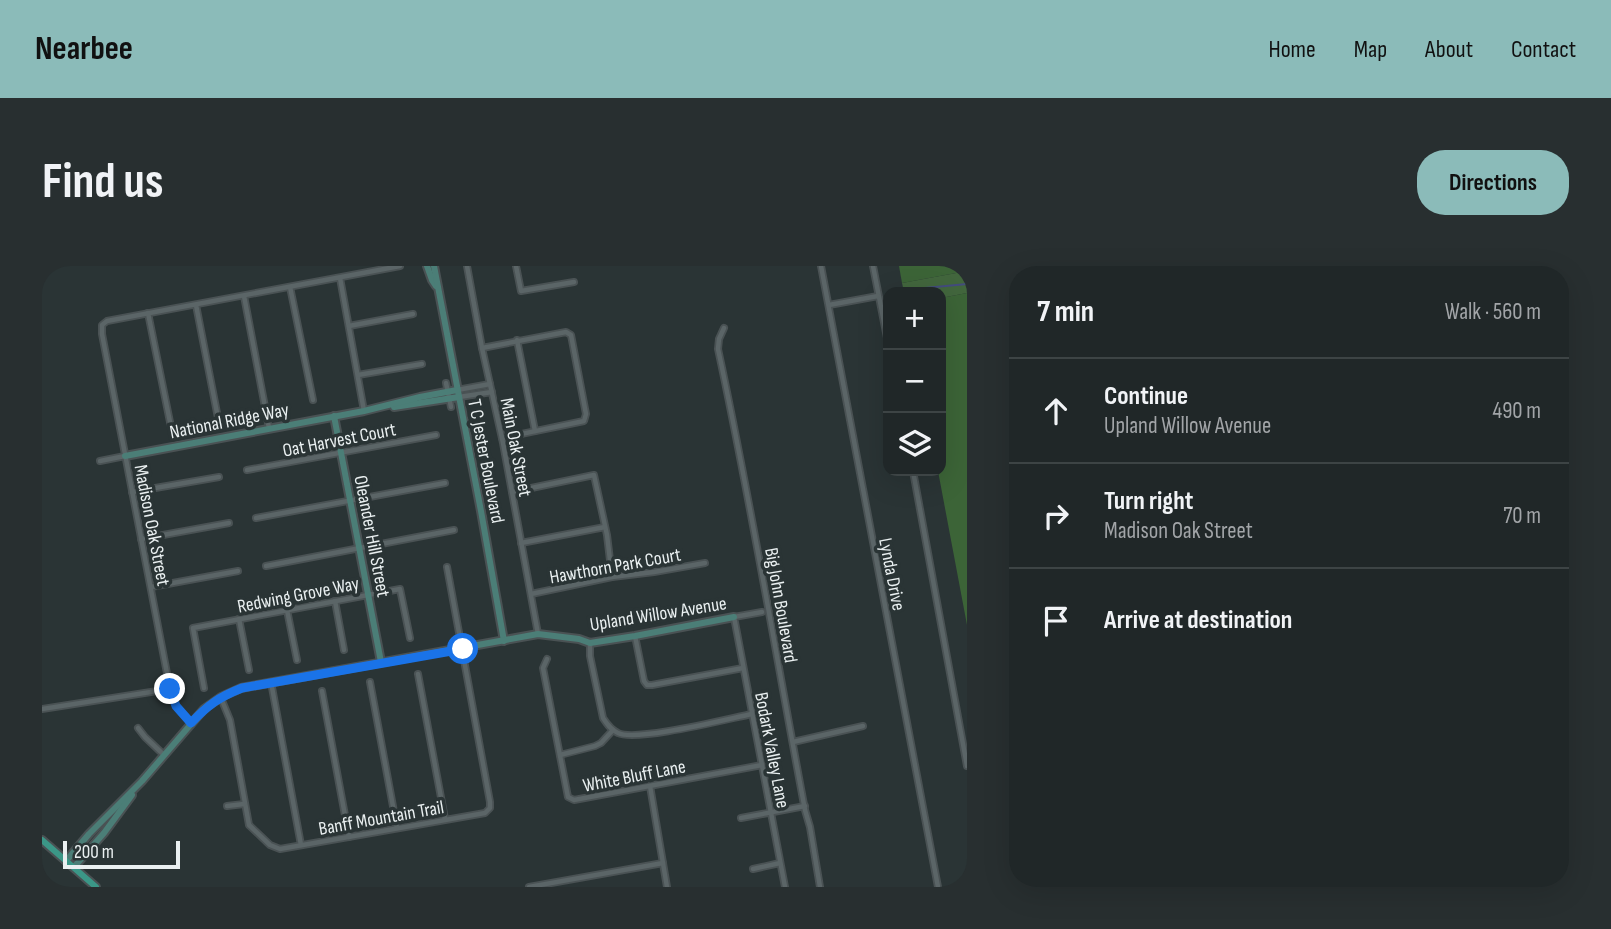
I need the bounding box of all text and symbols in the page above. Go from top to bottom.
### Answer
text: Nearbee [35,29,133,69]
text: Home [1268,35,1316,64]
text: Map [1354,35,1387,64]
text: About [1425,35,1473,64]
text: Contact [1511,35,1576,64]
button: Directions [1417,150,1569,215]
text: Find us [42,153,164,212]
map controls [883,287,946,476]
button: + [883,287,946,350]
text: 7 min [1037,294,1094,330]
text: Walk · 560 m [1445,298,1541,326]
button: − [883,350,946,413]
text: Continue [1104,381,1188,412]
icon: ahead [1037,392,1075,430]
street label: Main Oak Street [495,396,536,499]
street label: T C Jester Boulevard [462,397,509,525]
text: 490 m [1492,397,1541,425]
street label: National Ridge Way [168,399,292,444]
text: Upland Willow Avenue [1104,412,1271,440]
button: layers [883,413,946,476]
street label: Oat Harvest Court [281,418,398,463]
street label: Madison Oak Street [129,463,175,588]
street label: Oleander Hill Street [348,474,395,599]
text: Turn right [1104,486,1193,517]
icon: right [1037,497,1075,535]
text: 70 m [1503,502,1541,530]
text: Madison Oak Street [1104,517,1253,545]
street label: Lynda Drive [873,536,910,613]
street label: Hawthorn Park Court [548,544,683,589]
street label: Big John Boulevard [759,546,802,665]
street label: Redwing Grove Way [235,572,362,619]
street label: Upland Willow Avenue [588,592,728,637]
icon: arrive [1037,602,1075,640]
text: Arrive at destination [1104,605,1292,636]
route start [447,633,478,664]
route end [154,673,185,704]
street label: Bodark Valley Lane [749,690,794,810]
street label: White Bluff Lane [581,755,688,798]
street label: Banff Mountain Trail [317,796,446,841]
scale bar [63,838,180,870]
text: 200 m [74,841,114,864]

